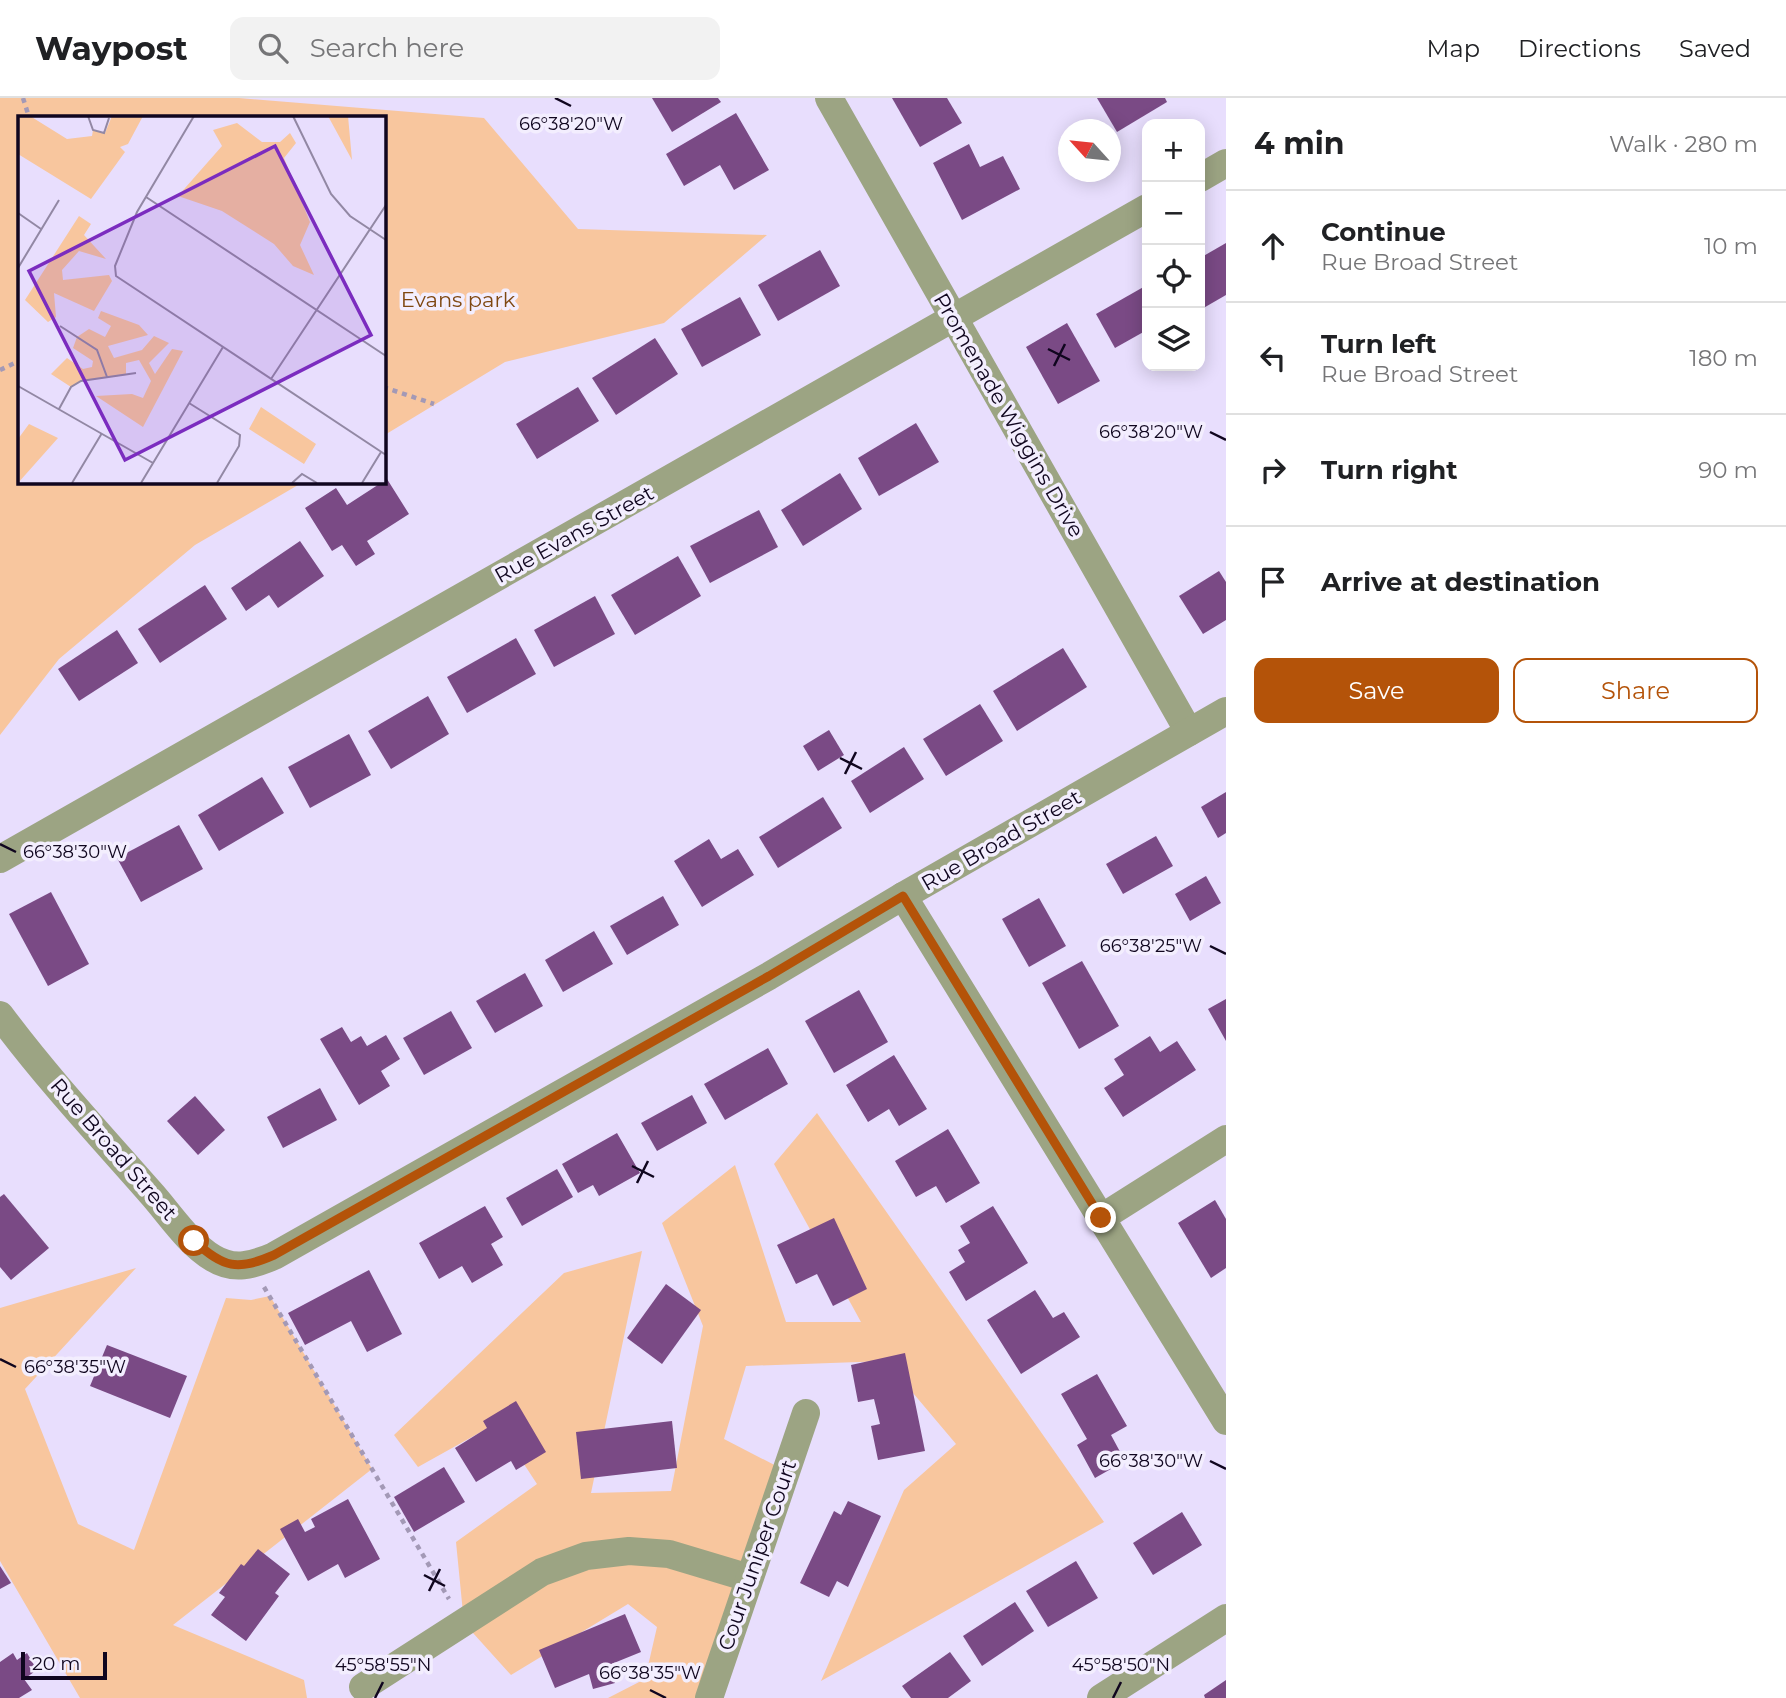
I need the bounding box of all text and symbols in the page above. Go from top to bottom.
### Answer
search box [230,17,720,80]
text: Waypost [35,28,188,68]
icon: search [254,29,292,67]
text: Search here [310,32,464,64]
text: Map [1427,34,1480,63]
text: Directions [1518,34,1641,63]
text: Saved [1679,34,1751,63]
text: 66°38'20"W [519,113,623,135]
inset map [18,116,385,483]
north arrow [1058,119,1121,182]
map controls [1142,119,1205,371]
button: + [1142,119,1205,182]
text: 4 min [1254,125,1344,162]
text: Walk · 280 m [1609,130,1758,158]
button: − [1142,182,1205,245]
text: Continue [1321,216,1446,248]
icon: ahead [1254,227,1292,265]
text: 10 m [1704,232,1758,260]
button: locate [1142,245,1205,308]
text: Rue Broad Street [1321,248,1518,276]
park label: Evans park [401,287,516,312]
street label: Promenade Wiggins Drive [929,288,1089,542]
button: layers [1142,308,1205,371]
text: Turn left [1321,328,1437,360]
icon: left [1254,339,1292,377]
text: 180 m [1689,344,1758,372]
text: Rue Broad Street [1321,360,1518,388]
text: 66°38'20"W [1099,421,1203,443]
icon: right [1254,451,1292,489]
text: Turn right [1321,454,1457,486]
text: 90 m [1698,456,1758,484]
street label: Rue Evans Street [490,480,658,588]
icon: arrive [1254,563,1292,601]
text: Arrive at destination [1321,566,1600,598]
button: Save [1254,658,1499,723]
button: Share [1513,658,1758,723]
street label: Rue Broad Street [917,784,1085,896]
text: 66°38'30"W [23,841,127,863]
text: 66°38'25"W [1100,935,1202,957]
street label: Rue Broad Street [45,1073,183,1225]
route end [1085,1202,1116,1233]
route start [178,1225,209,1256]
text: 66°38'35"W [24,1356,126,1378]
text: 66°38'30"W [1099,1450,1203,1472]
street label: Cour Juniper Court [713,1456,801,1654]
scale bar [21,1649,107,1681]
text: 20 m [32,1652,80,1675]
text: 45°58'55"N [335,1654,431,1676]
text: 45°58'50"N [1072,1654,1170,1676]
text: 66°38'35"W [599,1662,701,1684]

